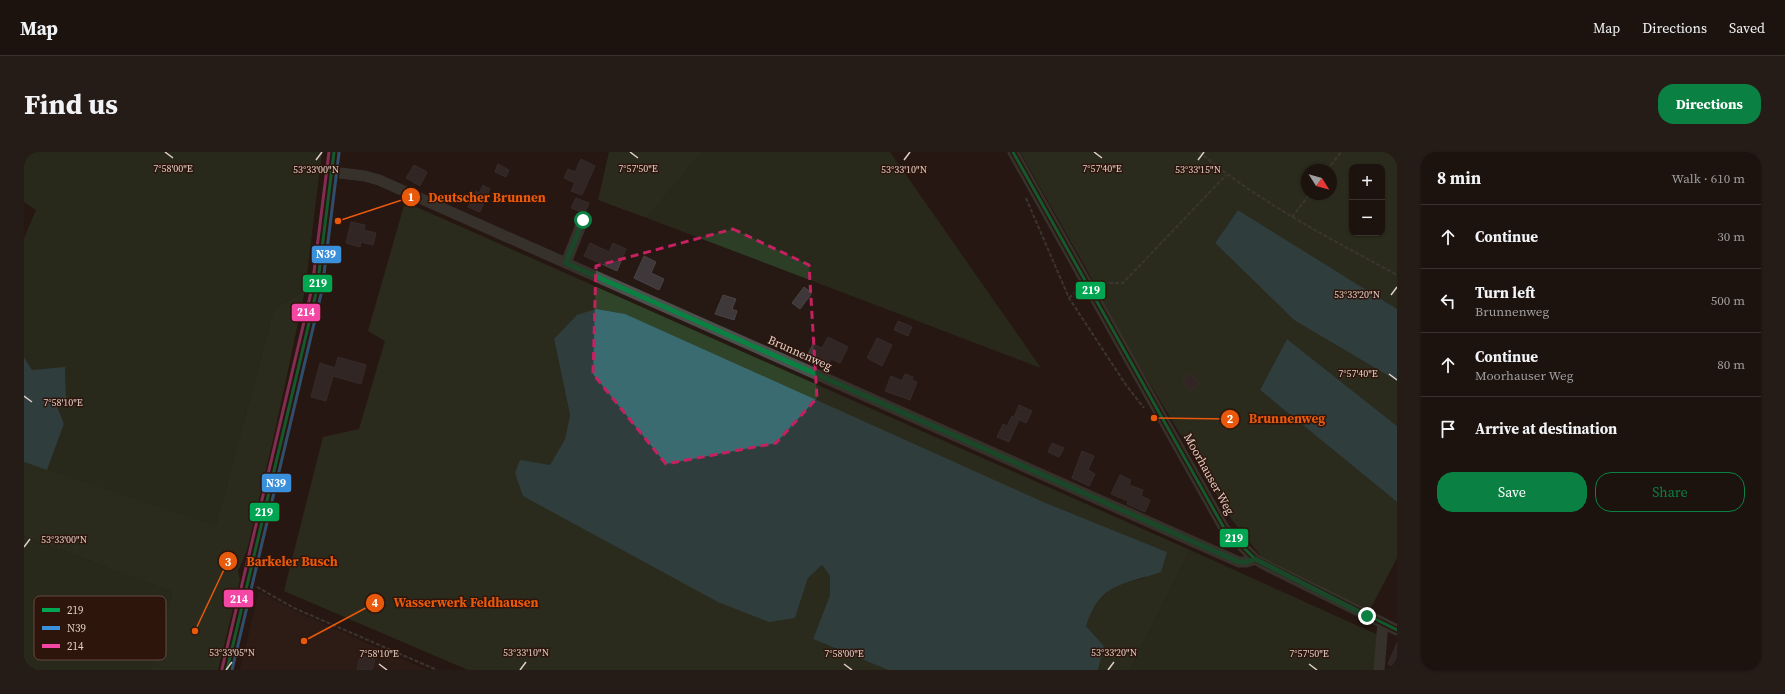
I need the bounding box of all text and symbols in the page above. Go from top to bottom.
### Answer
text: Map [20,15,58,41]
text: Map [1593,18,1620,38]
text: Directions [1642,18,1707,38]
text: Saved [1729,18,1765,38]
button: Directions [1658,84,1761,124]
text: Find us [24,85,118,123]
text: 7°58'00"E [153,162,193,175]
text: 7°57'50"E [618,162,658,175]
text: 7°57'40"E [1082,162,1122,175]
text: 53°33'00"N [293,163,339,176]
text: 53°33'10"N [881,163,927,176]
text: 53°33'15"N [1175,163,1221,176]
north arrow [1301,164,1337,200]
map controls [1349,164,1385,236]
button: + [1349,164,1385,200]
text: 8 min [1437,166,1481,190]
text: Walk · 610 m [1672,170,1745,187]
callout: Deutscher Brunnen [401,185,554,210]
text: 1 [408,189,414,205]
text: Deutscher Brunnen [428,189,546,206]
button: − [1349,200,1385,236]
route start [574,211,592,229]
icon: ahead [1437,226,1459,248]
text: Continue [1475,226,1538,247]
text: 30 m [1717,228,1745,245]
line badge: N39 [311,245,342,264]
text: N39 [316,247,336,262]
line badge: 219 [302,274,333,293]
text: 219 [309,276,327,291]
line badge: 219 [1075,281,1106,300]
text: Turn left [1475,282,1535,303]
text: 219 [1082,283,1100,298]
text: 53°33'20"N [1334,288,1380,301]
icon: left [1437,290,1459,312]
text: 500 m [1711,292,1745,309]
line badge: 214 [291,303,321,322]
text: Brunnenweg [1475,303,1549,320]
text: 214 [297,305,315,320]
street label: Brunnenweg [765,332,835,374]
text: Continue [1475,346,1538,367]
icon: ahead [1437,354,1459,376]
text: 80 m [1717,356,1745,373]
text: 7°57'40"E [1338,367,1378,380]
text: Moorhauser Weg [1475,367,1573,384]
text: 7°58'10"E [43,396,83,409]
callout: Brunnenweg [1220,406,1333,431]
text: Brunnenweg [1249,410,1325,427]
text: 2 [1227,411,1234,427]
icon: arrive [1437,418,1459,440]
text: Arrive at destination [1475,418,1617,439]
street label: Moorhauser Weg [1180,430,1238,518]
button: Save [1437,472,1587,512]
button: Share [1595,472,1745,512]
line badge: N39 [261,473,292,493]
text: N39 [266,476,286,491]
line badge: 219 [249,502,280,522]
text: 219 [255,505,273,520]
line badge: 219 [1219,528,1249,548]
text: 219 [1225,531,1243,546]
text: 53°33'00"N [41,533,87,546]
callout: Barkeler Busch [218,549,346,574]
text: Barkeler Busch [246,553,338,570]
text: 3 [225,554,232,570]
line badge: 214 [223,589,254,608]
callout: Wasserwerk Feldhausen [365,590,546,615]
text: 214 [230,592,248,607]
text: Wasserwerk Feldhausen [393,594,539,611]
text: 4 [372,595,379,611]
legend [34,596,166,660]
text: 219 [67,603,84,618]
route end [1358,607,1376,625]
text: N39 [67,621,86,636]
text: 214 [67,639,84,654]
text: 53°33'05"N [209,646,255,659]
text: 53°33'10"N [503,646,549,659]
text: 53°33'20"N [1091,646,1137,659]
text: 7°58'10"E [359,647,399,660]
text: 7°58'00"E [824,647,864,660]
text: 7°57'50"E [1289,647,1329,660]

